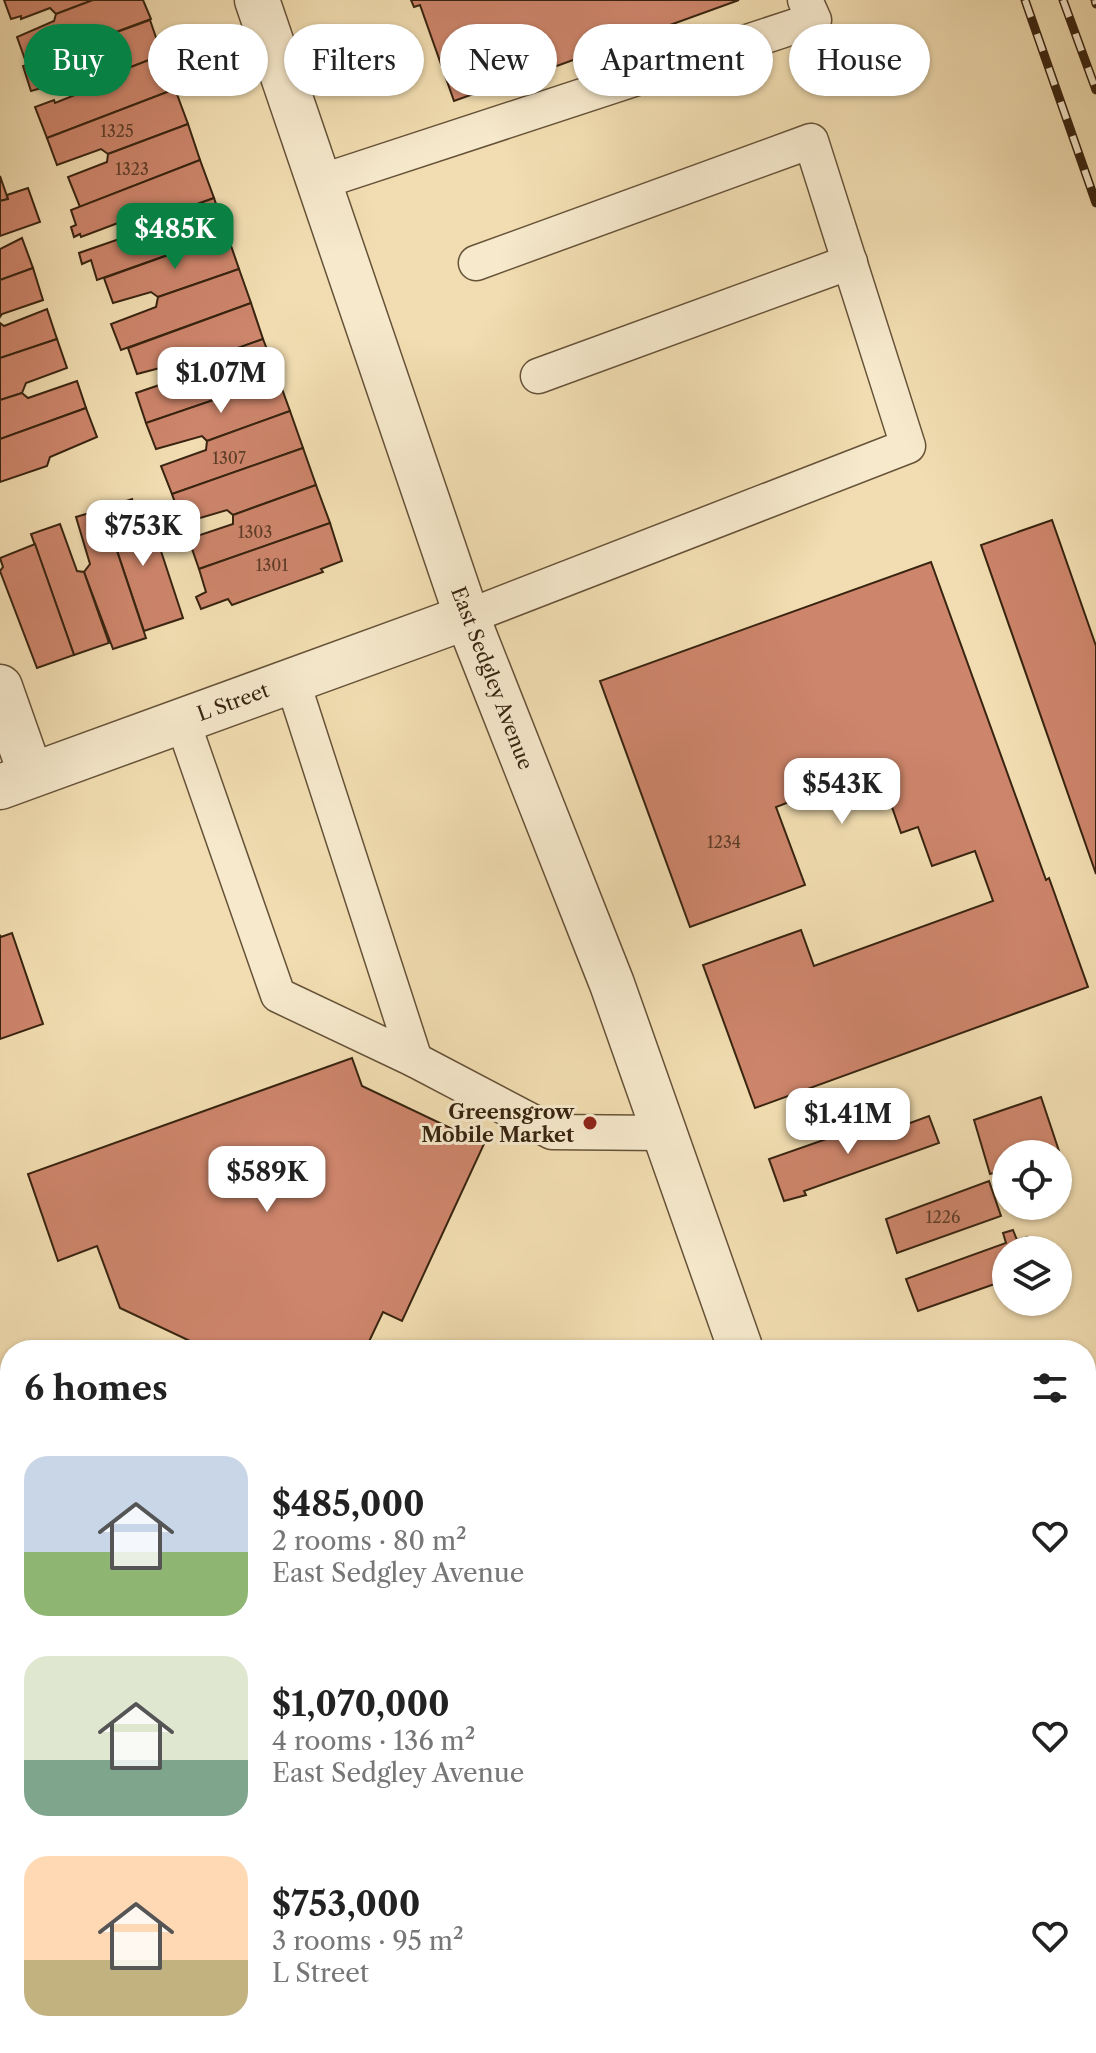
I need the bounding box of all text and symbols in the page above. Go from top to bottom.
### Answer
chip: Buy [24,24,132,96]
chip: Rent [148,24,268,96]
chip: Filters [284,24,424,96]
chip: New [440,24,557,96]
chip: Apartment [573,24,773,96]
chip: House [789,24,930,96]
house number: 1325 [100,121,134,141]
house number: 1323 [115,159,149,179]
pin: $485K [119,203,231,271]
text: $485K [134,213,216,245]
pin: $1.07M [156,347,286,415]
text: $1.07M [176,357,266,389]
house number: 1307 [212,448,246,468]
pin: $753K [87,500,199,568]
text: $753K [104,510,182,542]
house number: 1303 [238,522,272,542]
house number: 1301 [256,555,288,575]
street label: East Sedgley Avenue [446,583,538,773]
street label: L Street [194,678,272,726]
pin: $543K [786,758,898,826]
text: $543K [802,768,882,800]
house number: 1234 [707,832,741,852]
pin: $1.41M [783,1088,913,1156]
text: $1.41M [804,1098,892,1130]
place label: Greensgrow Mobile Market [421,1100,575,1147]
marker: Greensgrow Mobile Market [581,1114,599,1132]
map controls [992,1140,1072,1316]
button: locate [992,1140,1072,1220]
pin: $589K [211,1146,323,1214]
text: $589K [226,1156,308,1188]
house number: 1226 [926,1207,960,1227]
button: layers [992,1236,1072,1316]
icon: filters [1028,1366,1072,1410]
text: 6 homes [24,1367,168,1409]
text: $485,000 [272,1483,425,1525]
icon: home [88,1488,184,1584]
icon: heart [1028,1514,1072,1558]
text: 2 rooms · 80 m² [272,1525,467,1557]
text: East Sedgley Avenue [272,1557,524,1589]
text: $1,070,000 [272,1683,450,1725]
icon: home [88,1688,184,1784]
icon: heart [1028,1714,1072,1758]
text: 4 rooms · 136 m² [272,1725,475,1757]
text: East Sedgley Avenue [272,1757,524,1789]
text: $753,000 [272,1883,420,1925]
icon: home [88,1888,184,1984]
icon: heart [1028,1914,1072,1958]
text: 3 rooms · 95 m² [272,1925,464,1957]
text: L Street [272,1957,369,1989]

